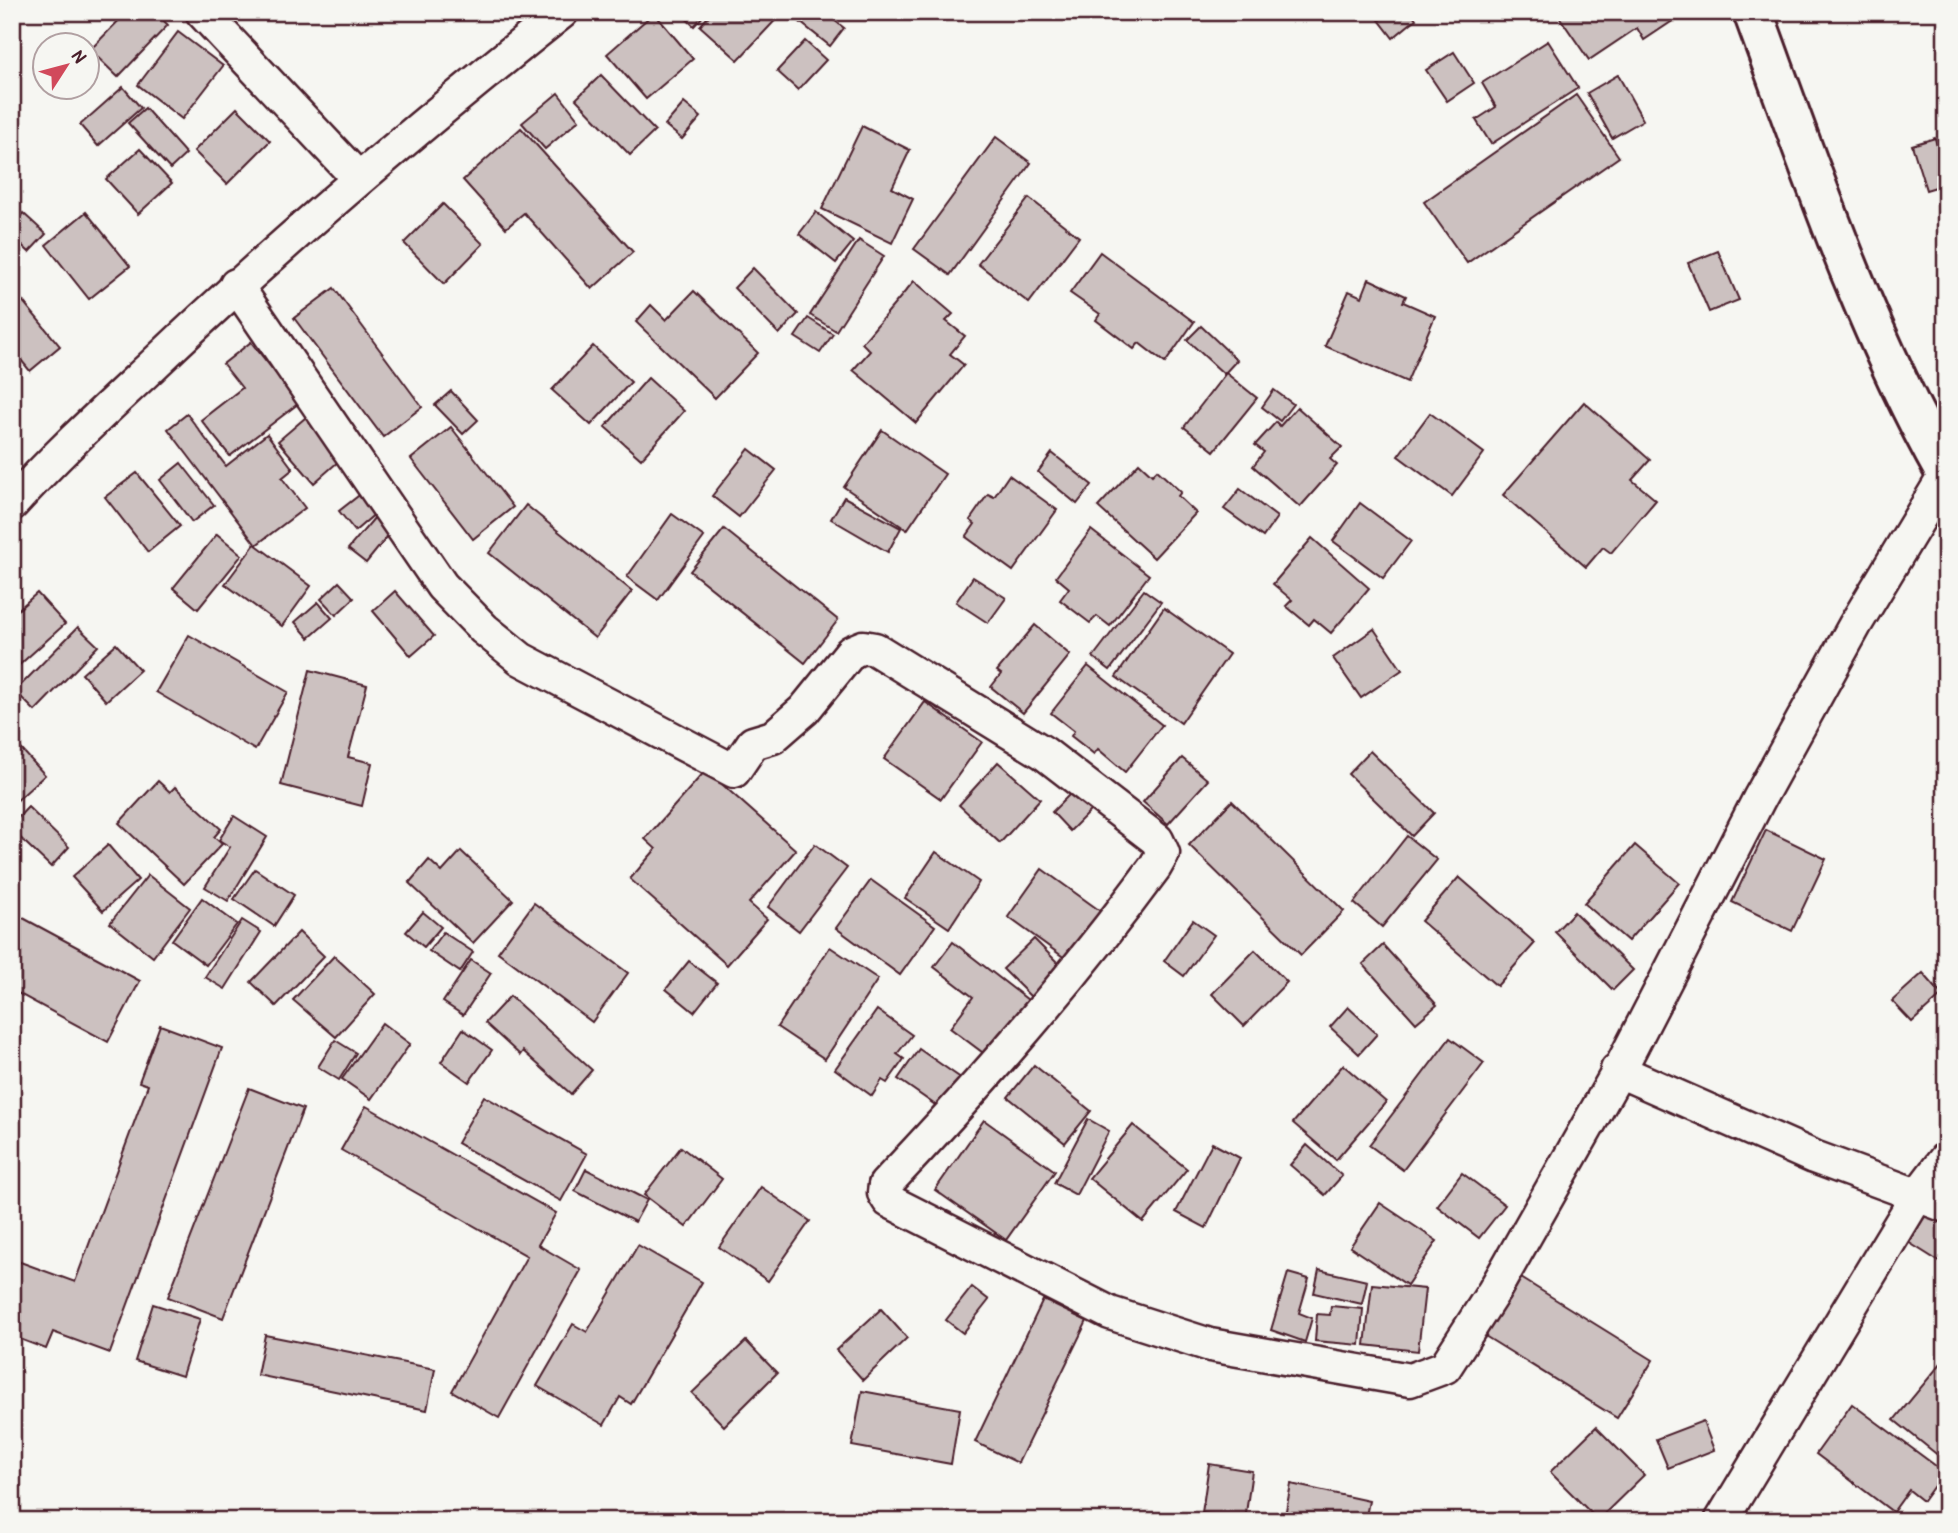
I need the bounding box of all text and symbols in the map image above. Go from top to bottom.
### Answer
north arrow [32,32,102,102]
text: N [66,44,93,68]

